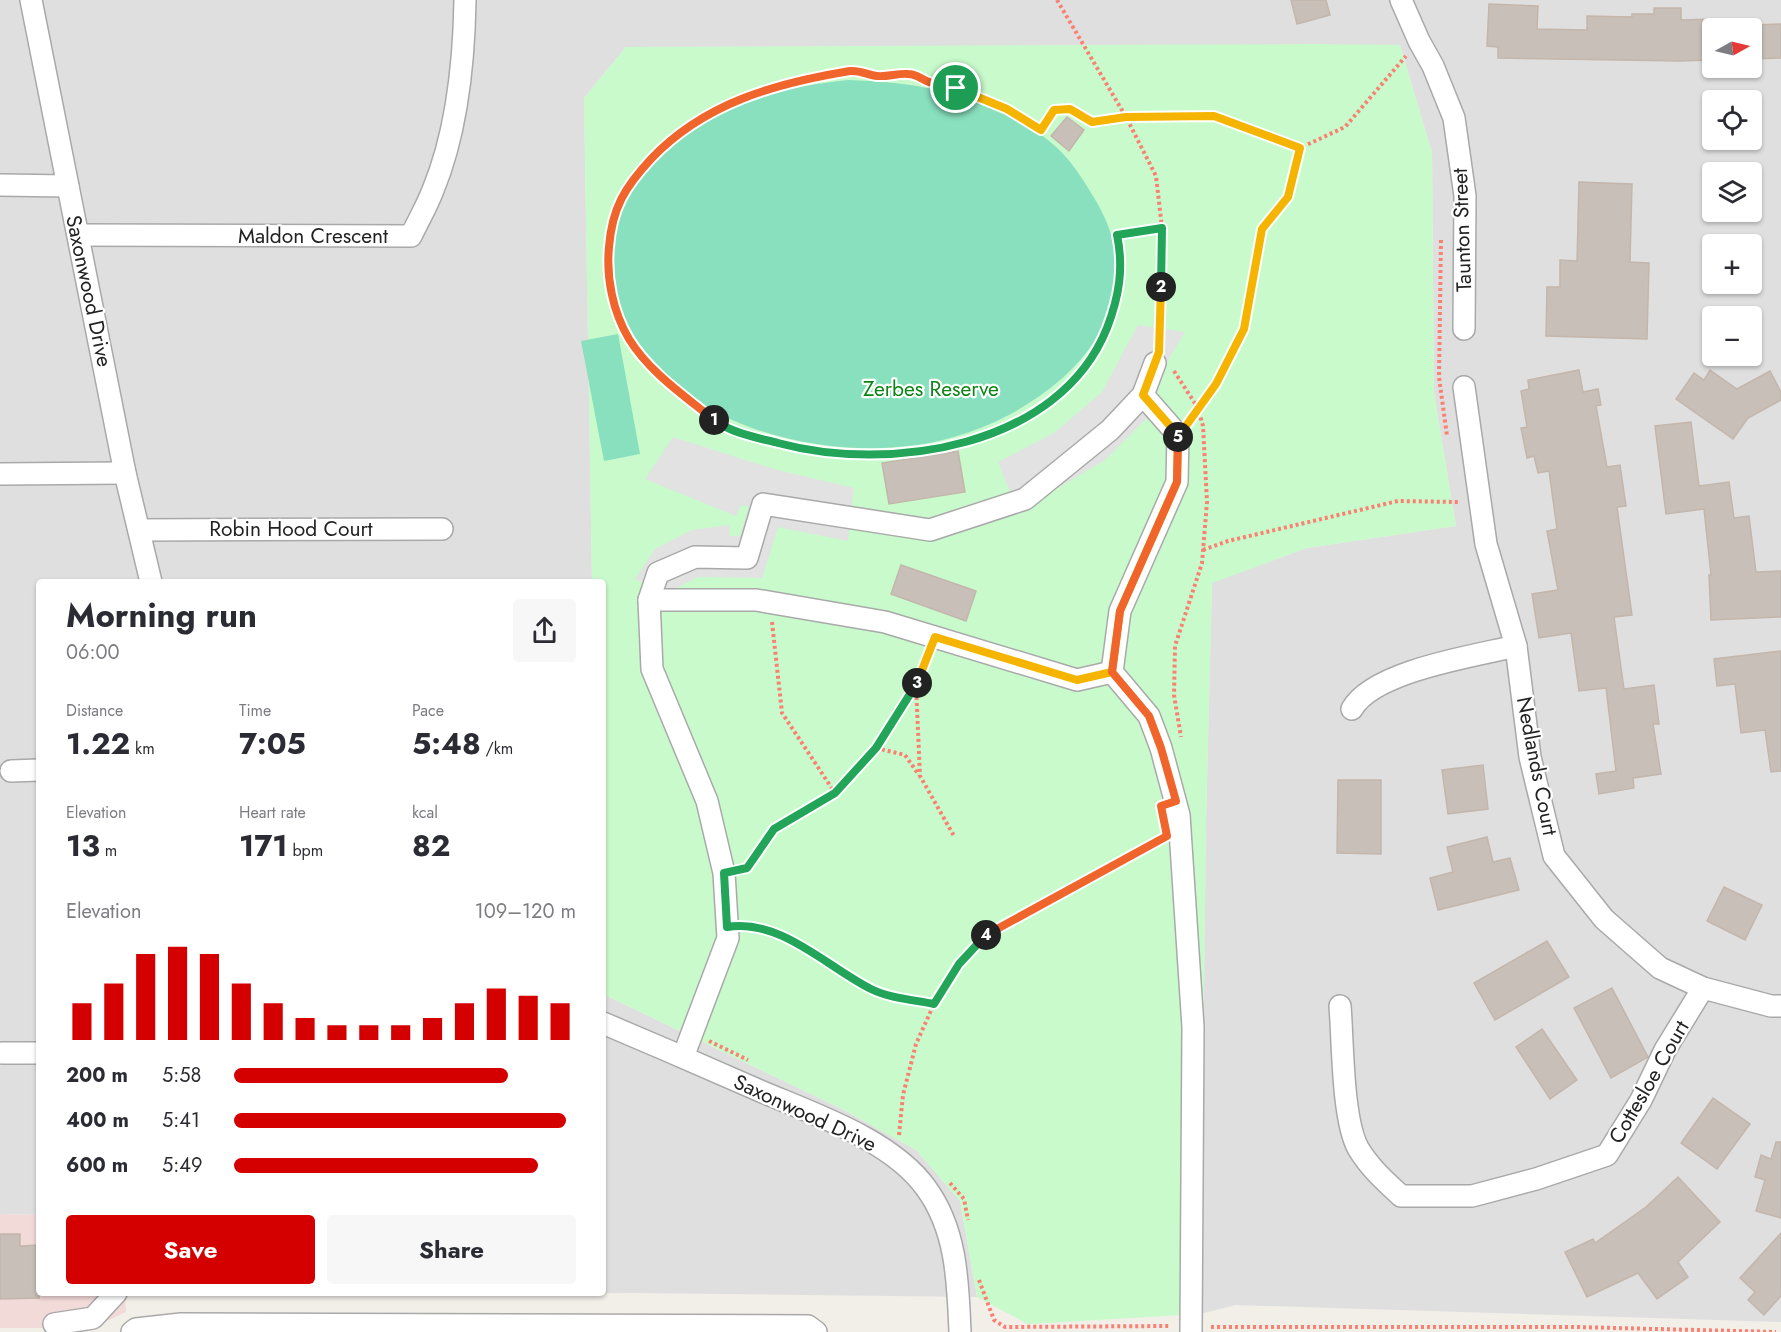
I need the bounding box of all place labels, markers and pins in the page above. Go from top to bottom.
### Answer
pin [930,62,981,113]
pin: 2 [1146,272,1176,302]
pin: 1 [699,405,729,435]
pin: 5 [1163,422,1193,452]
pin: 3 [902,668,932,698]
pin: 4 [971,920,1001,950]

